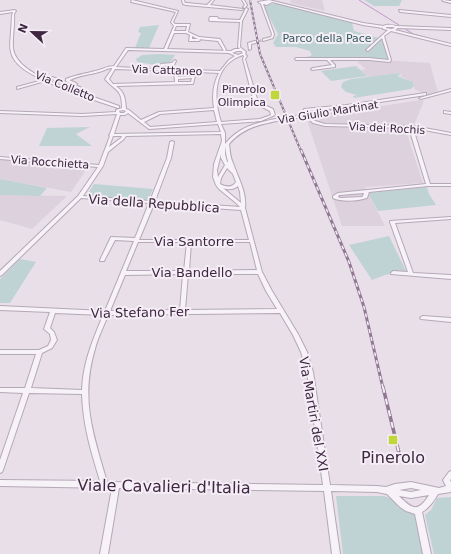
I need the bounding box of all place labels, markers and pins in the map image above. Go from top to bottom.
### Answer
place label: Pinerolo Olimpica [218,83,266,109]
marker: Pinerolo Olimpica [269,89,281,101]
marker: Pinerolo [387,434,399,446]
place label: Pinerolo [361,448,425,467]

